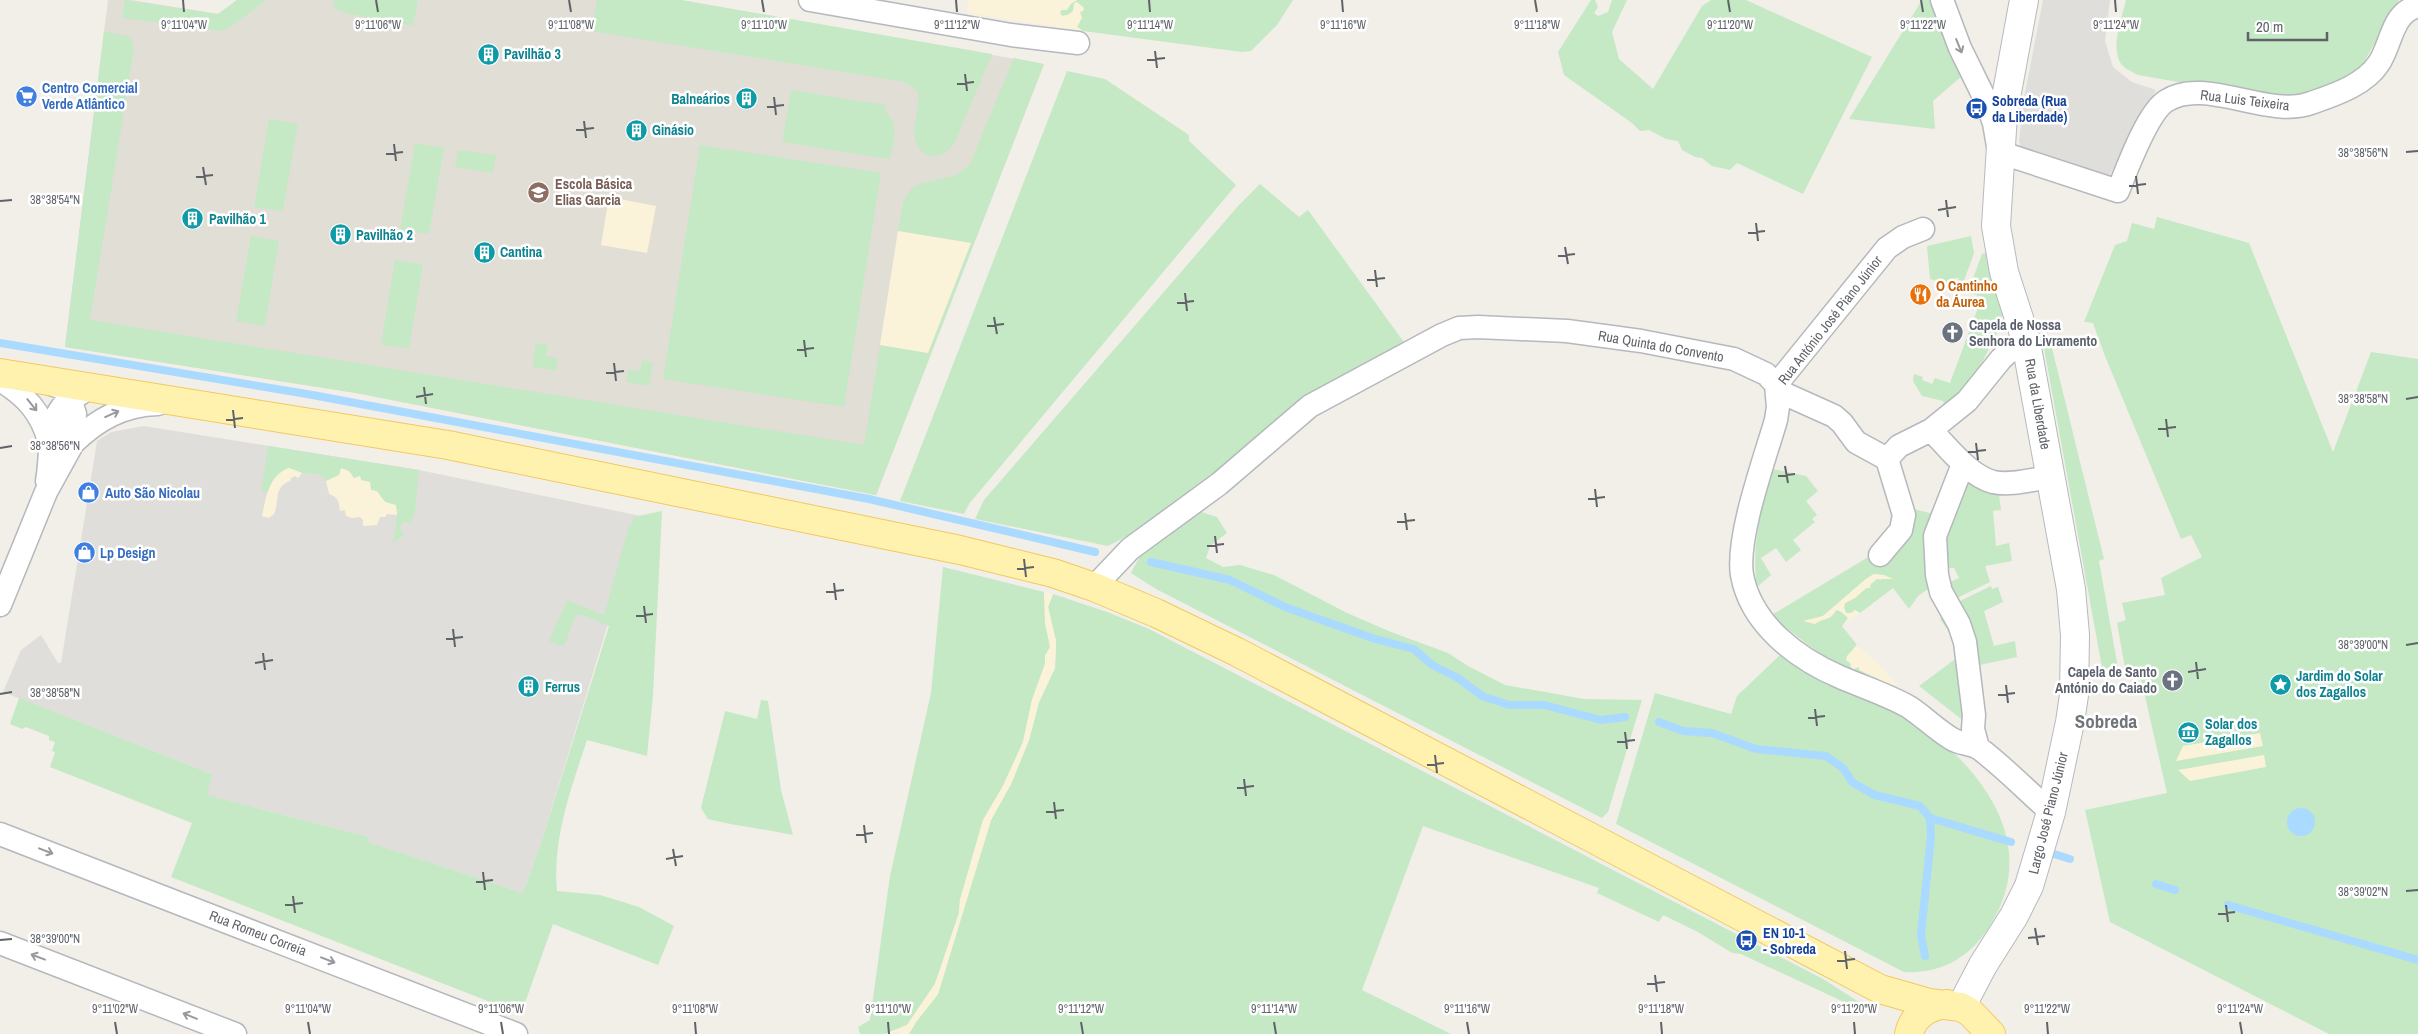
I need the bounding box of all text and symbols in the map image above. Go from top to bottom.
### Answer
scale bar [2248,10,2327,42]
text: 20 m [2256,16,2283,37]
text: 9°11'04"W [161,17,208,33]
text: 9°11'06"W [355,17,402,33]
text: 9°11'08"W [548,17,595,33]
text: 9°11'10"W [741,17,788,33]
text: 9°11'12"W [934,17,981,33]
text: 9°11'14"W [1127,17,1174,33]
text: 9°11'16"W [1320,17,1367,33]
text: 9°11'18"W [1514,17,1561,33]
text: 9°11'20"W [1707,17,1754,33]
text: 9°11'22"W [1900,17,1947,33]
text: 9°11'24"W [2093,17,2140,33]
one-way arrow [1956,38,1965,53]
building icon: Pavilhão 3 [476,42,500,66]
place label: Pavilhão 3 [504,45,561,63]
place label: Centro Comercial Verde Atlântico [42,79,138,113]
supermarket icon: Centro Comercial Verde Atlântico [14,84,38,108]
street label: Rua Luis Teixeira [2199,86,2291,114]
building icon: Balneários [734,87,758,111]
place label: Balneários [671,90,730,108]
place label: Sobreda (Rua da Liberdade) [1992,92,2067,126]
bus stop icon: Sobreda (Rua da Liberdade) [1964,97,1988,121]
building icon: Ginásio [624,118,648,142]
place label: Ginásio [652,121,694,139]
text: 38°38'56"N [2338,145,2388,161]
place label: Escola Básica Elias Garcia [555,175,633,209]
school or university icon: Escola Básica Elias Garcia [527,180,551,204]
text: 38°38'54"N [30,192,80,208]
building icon: Pavilhão 1 [181,207,205,231]
place label: Pavilhão 1 [209,210,266,228]
building icon: Pavilhão 2 [328,223,352,247]
place label: Pavilhão 2 [356,226,413,244]
building icon: Cantina [472,240,496,264]
place label: Cantina [500,243,543,261]
street label: Rua António José Piano Júnior [1774,252,1886,388]
place label: O Cantinho da Áurea [1936,277,1998,311]
restaurant icon: O Cantinho da Áurea [1908,282,1932,306]
place label: Capela de Nossa Senhora do Livramento [1969,316,2097,350]
church icon: Capela de Nossa Senhora do Livramento [1941,321,1965,345]
street label: Rua Quinta do Convento [1597,326,1725,366]
street label: Rua da Liberdade [2021,357,2055,451]
text: 38°38'58"N [2338,391,2388,407]
one-way arrow [27,398,38,411]
one-way arrow [104,409,119,419]
text: 38°38'56"N [30,438,80,454]
shop icon: Auto São Nicolau [77,481,101,505]
place label: Auto São Nicolau [105,484,200,502]
shop icon: Lp Design [72,541,96,565]
place label: Lp Design [100,544,156,562]
text: 38°39'00"N [2338,637,2388,653]
place label: Capela de Santo António do Caiado [2055,663,2157,697]
place label: Jardim do Solar dos Zagallos [2296,667,2383,701]
church icon: Capela de Santo António do Caiado [2161,668,2185,692]
place icon: Jardim do Solar dos Zagallos [2268,672,2292,696]
building icon: Ferrus [517,675,541,699]
place label: Ferrus [545,678,580,696]
text: 38°38'58"N [30,685,80,701]
district label: Sobreda [2075,708,2138,734]
place label: Solar dos Zagallos [2205,715,2257,749]
museum icon: Solar dos Zagallos [2177,720,2201,744]
street label: Largo José Piano Júnior [2024,750,2072,876]
one-way arrow [37,847,53,856]
text: 38°39'02"N [2338,884,2388,900]
street label: Rua Romeu Correia [207,906,310,960]
place label: EN 10-1 - Sobreda [1763,924,1817,958]
bus stop icon: EN 10-1 - Sobreda [1735,929,1759,953]
text: 38°39'00"N [30,931,80,947]
one-way arrow [31,952,46,962]
one-way arrow [320,956,335,965]
text: 9°11'02"W [92,1001,139,1017]
text: 9°11'04"W [285,1001,332,1017]
text: 9°11'06"W [478,1001,525,1017]
text: 9°11'08"W [672,1001,719,1017]
text: 9°11'10"W [865,1001,912,1017]
text: 9°11'12"W [1058,1001,1105,1017]
text: 9°11'14"W [1251,1001,1298,1017]
text: 9°11'16"W [1444,1001,1491,1017]
text: 9°11'18"W [1638,1001,1685,1017]
text: 9°11'20"W [1831,1001,1878,1017]
text: 9°11'22"W [2024,1001,2071,1017]
text: 9°11'24"W [2217,1001,2264,1017]
one-way arrow [183,1011,198,1020]

